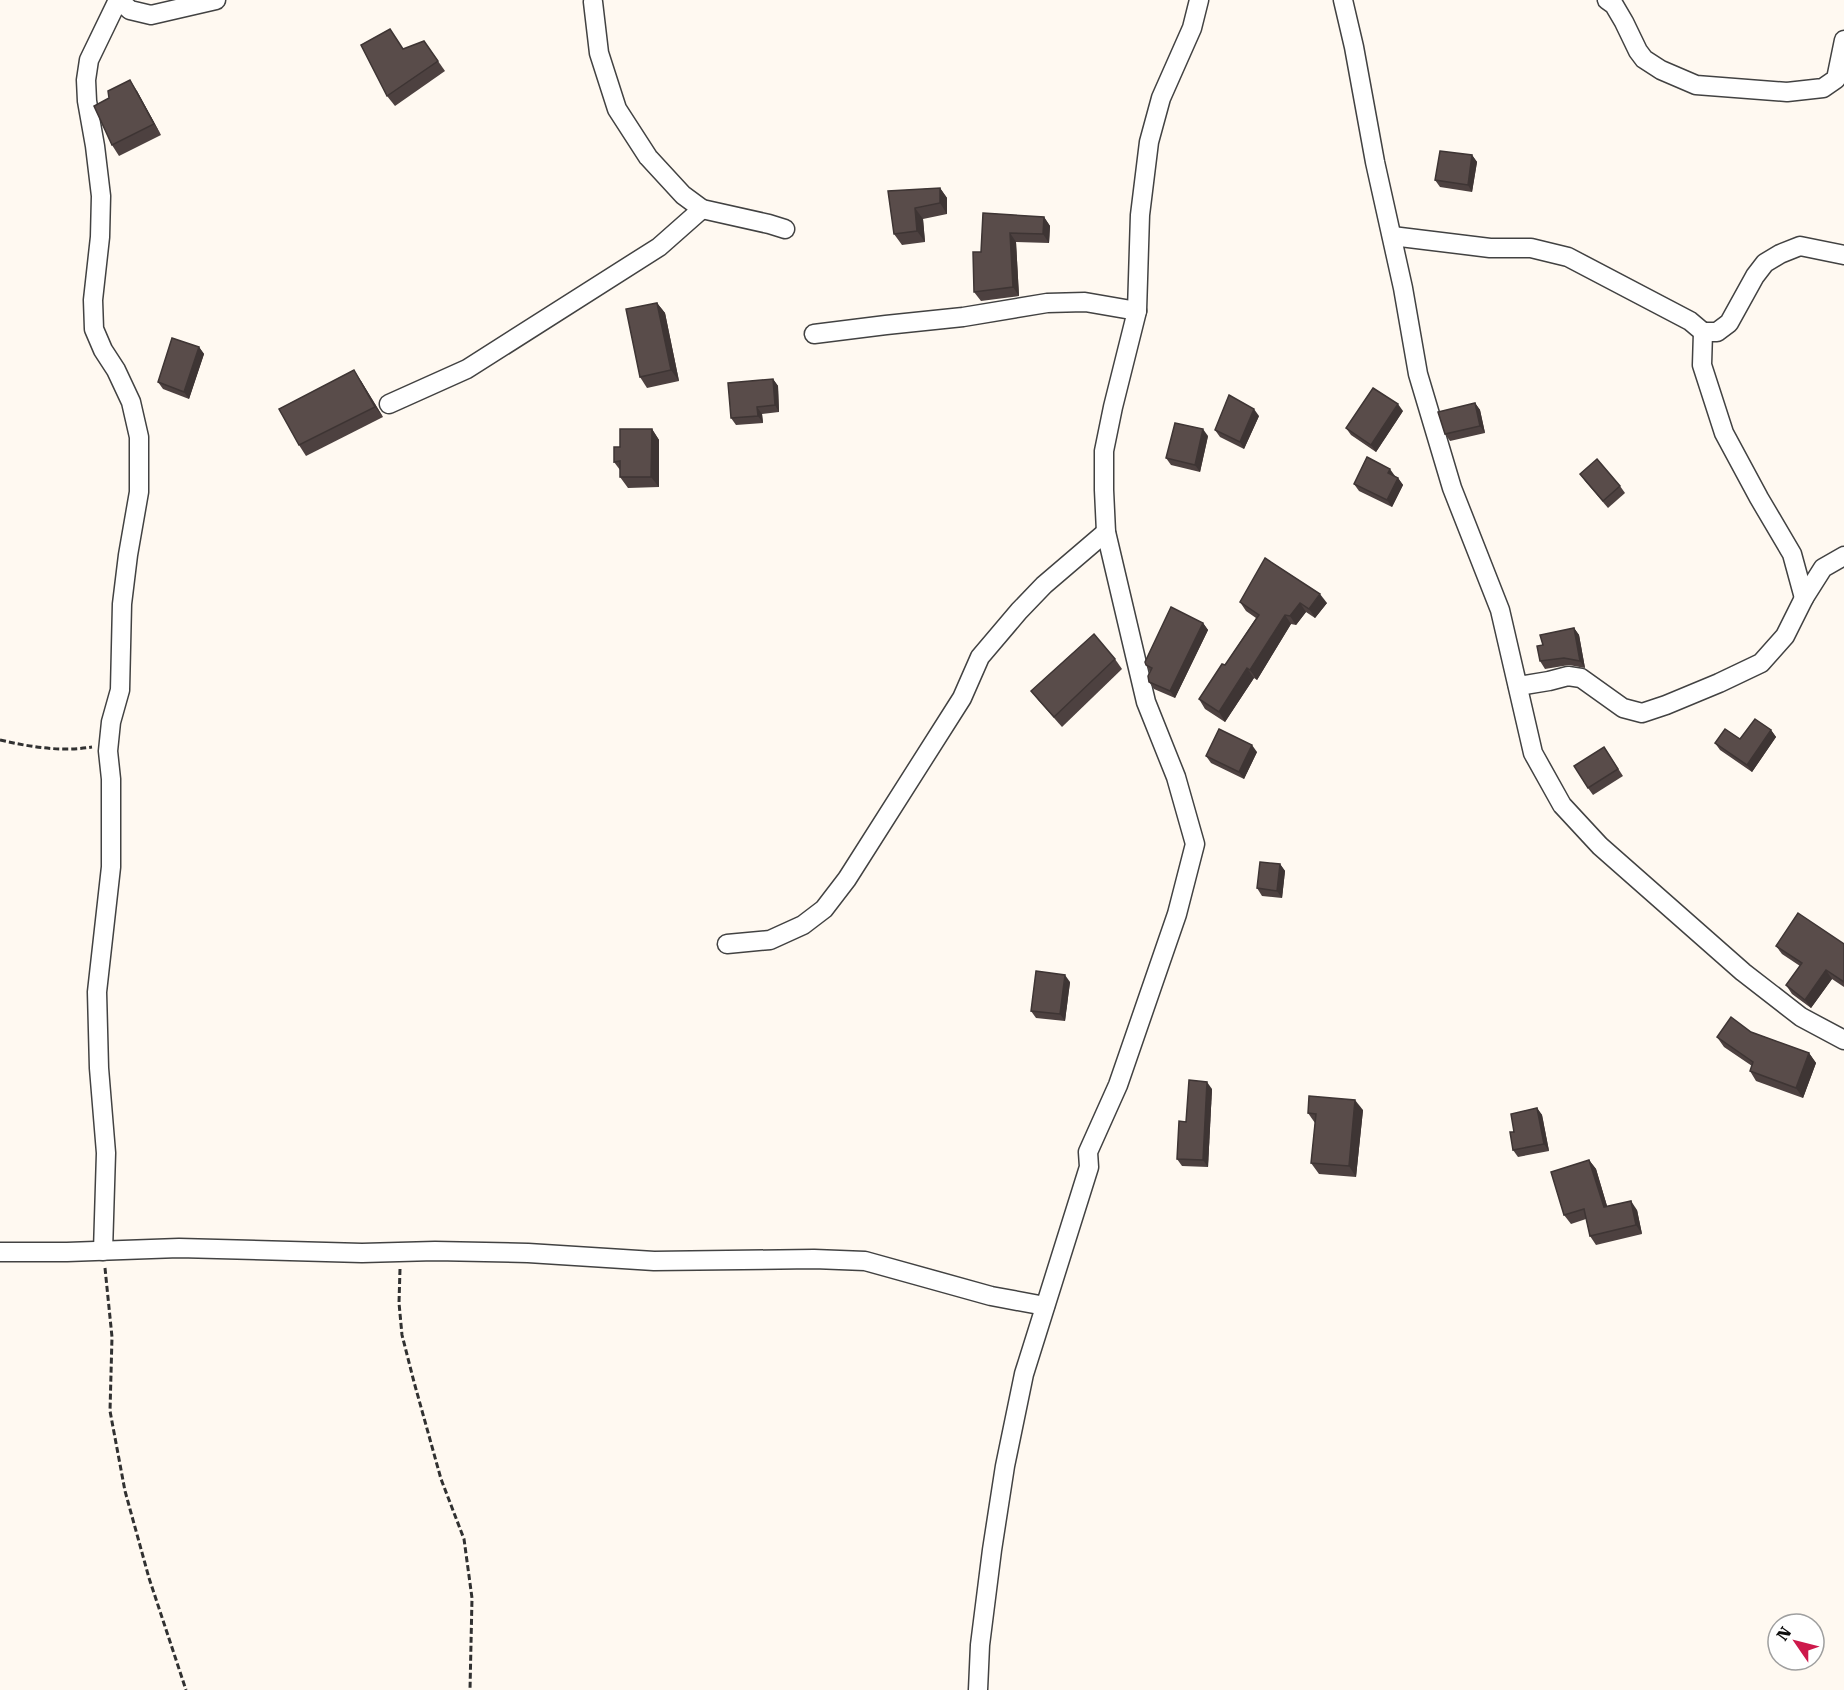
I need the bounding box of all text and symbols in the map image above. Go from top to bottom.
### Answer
north arrow [1766,1612,1826,1672]
text: N [1773,1623,1795,1644]

